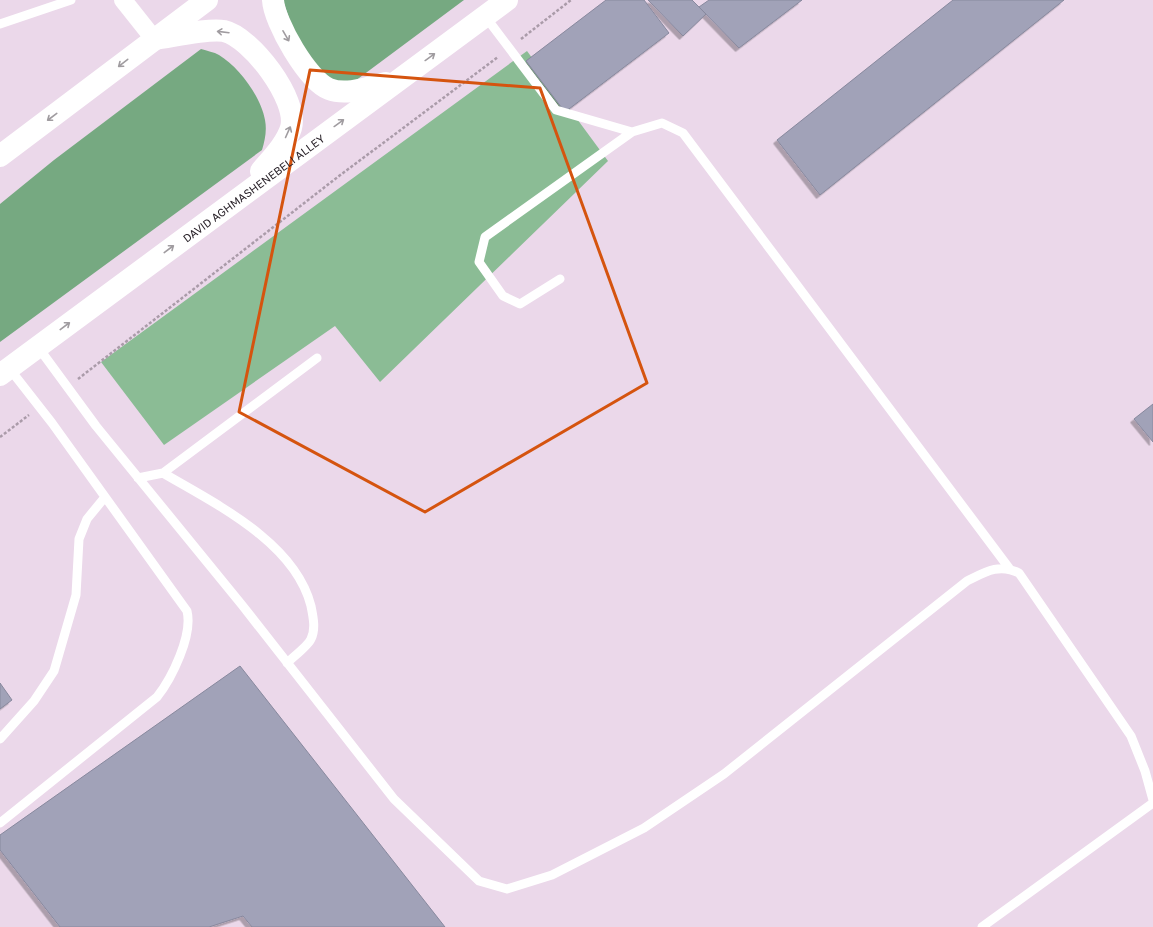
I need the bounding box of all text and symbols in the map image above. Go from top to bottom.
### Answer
one-way arrow [217,28,230,36]
one-way arrow [282,30,290,42]
one-way arrow [424,53,435,61]
one-way arrow [118,59,129,68]
one-way arrow [47,113,58,122]
one-way arrow [333,119,344,127]
one-way arrow [285,126,292,138]
street label: DAVID AGHMASHENEBELI ALLEY [180,131,327,244]
one-way arrow [164,245,175,253]
one-way arrow [60,322,71,331]

